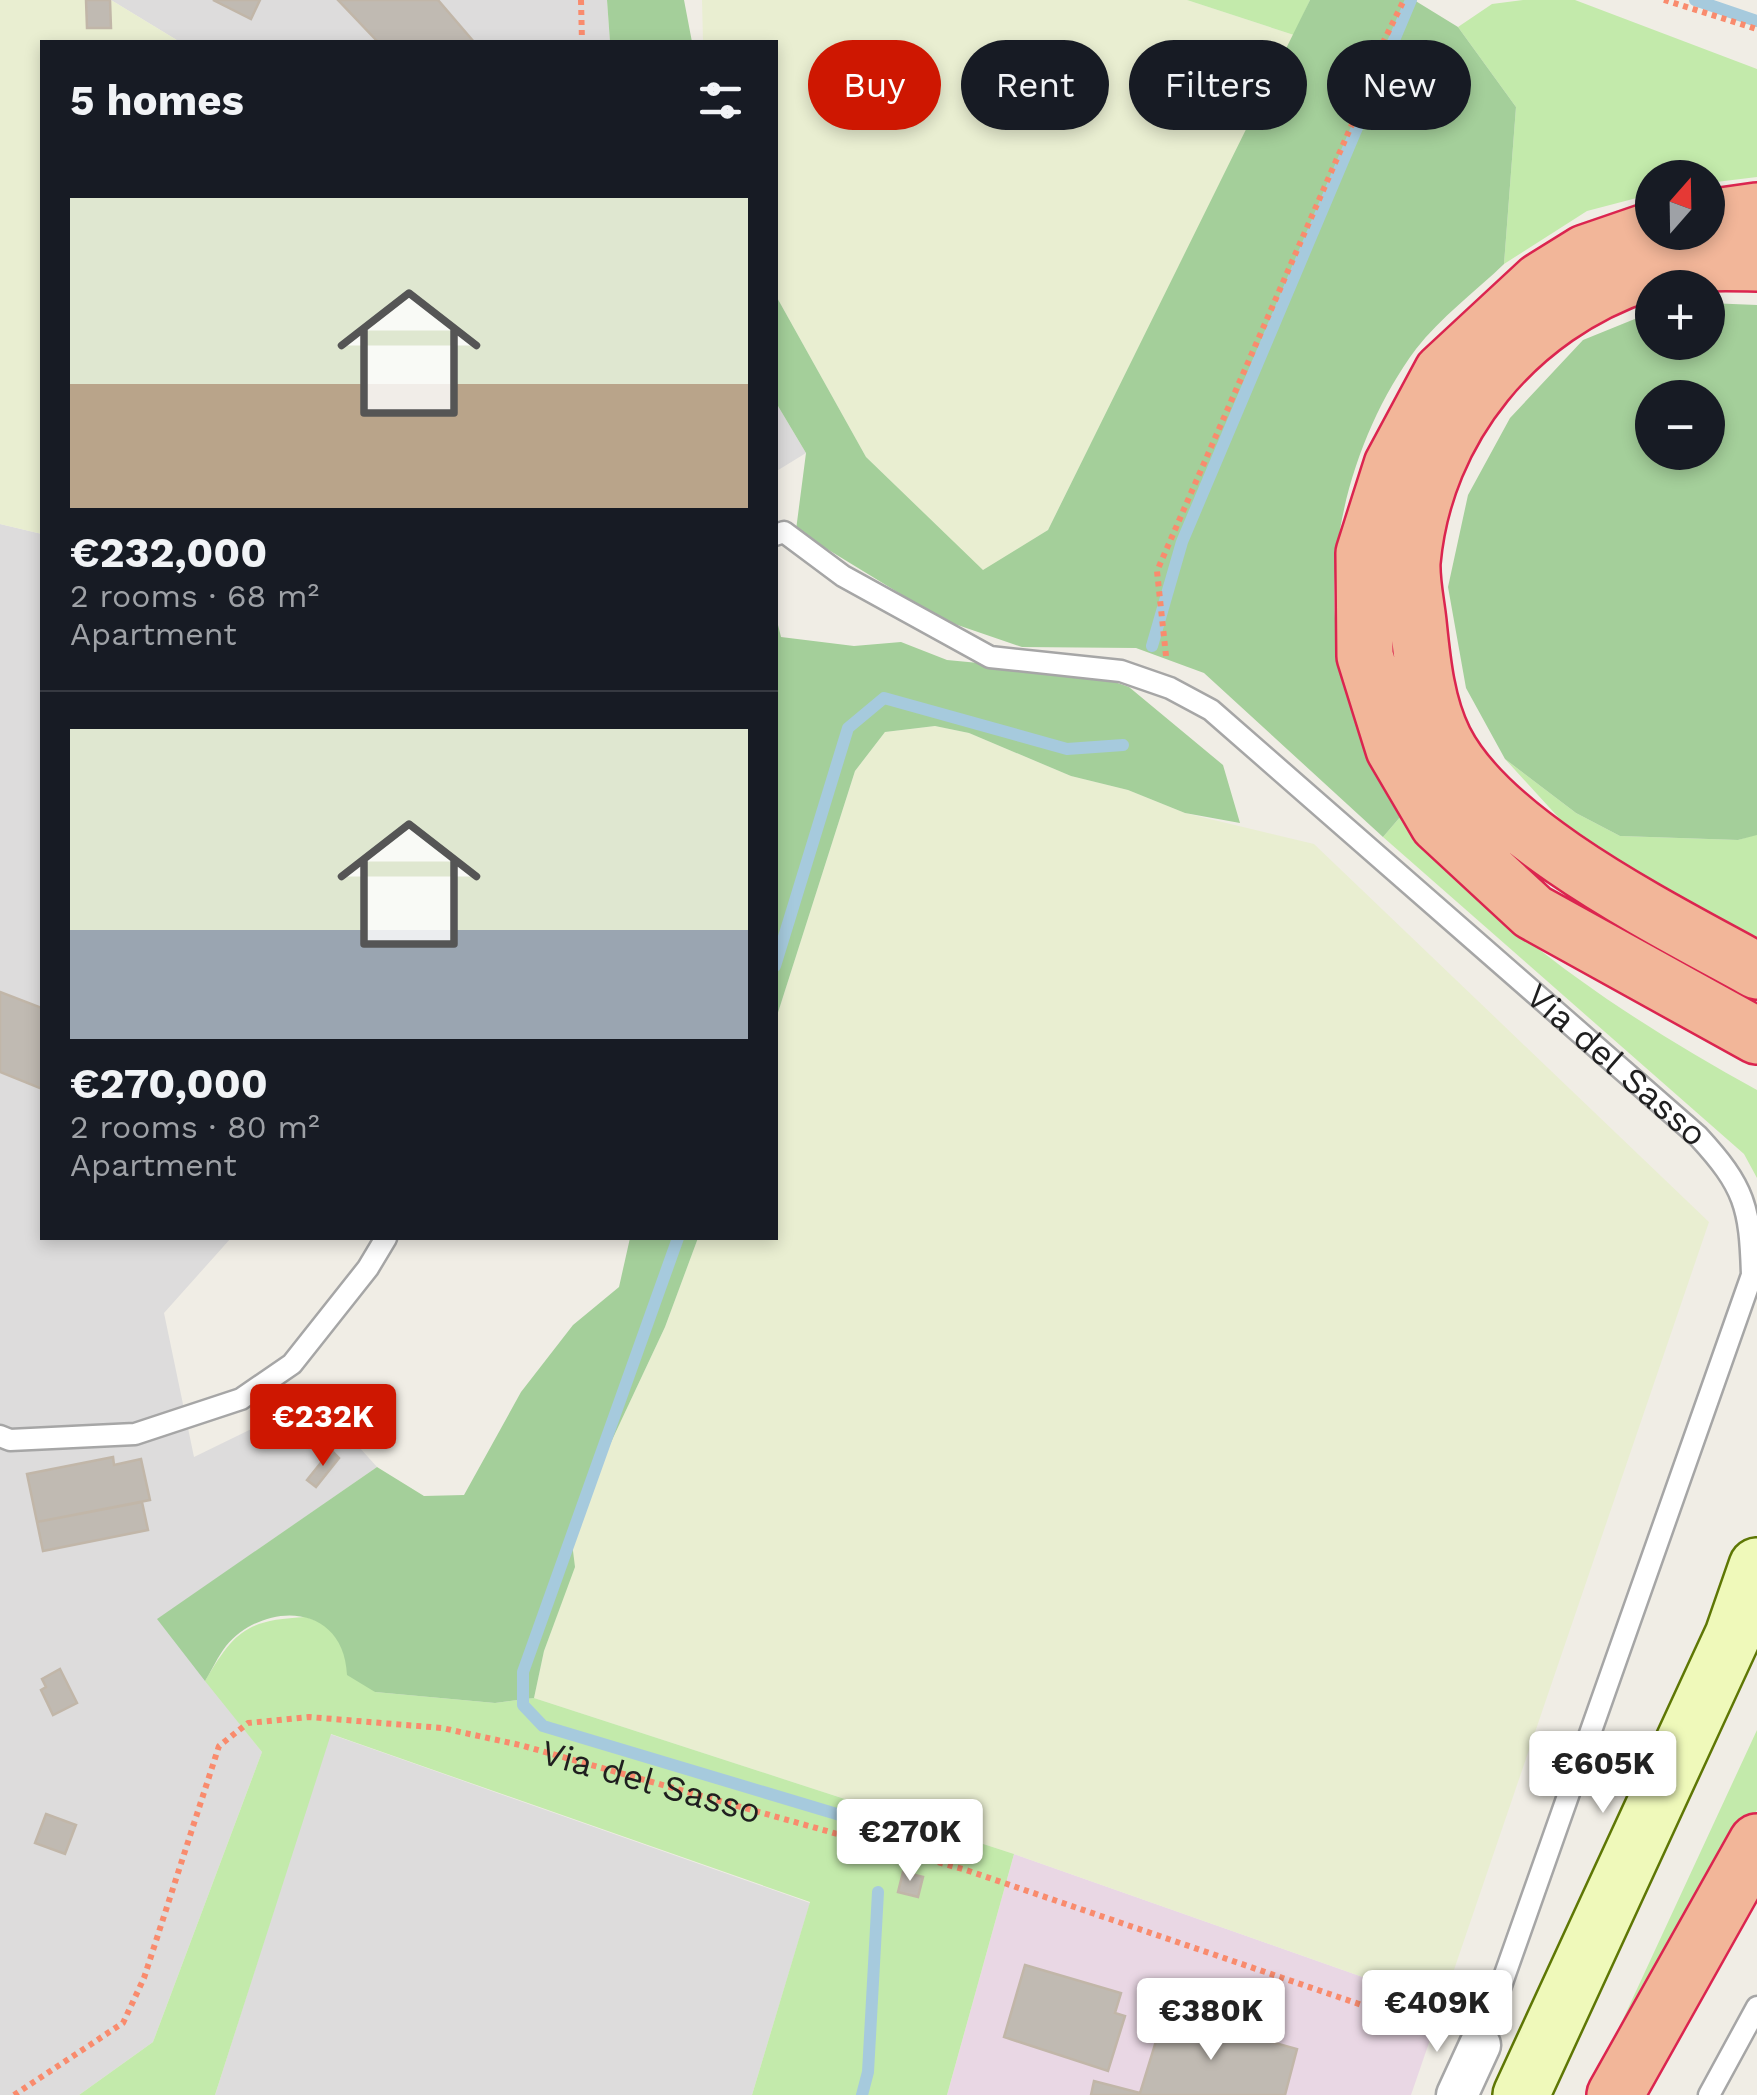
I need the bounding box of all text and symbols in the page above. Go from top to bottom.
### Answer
chip: Buy [808,40,941,130]
chip: Rent [961,40,1109,130]
chip: Filters [1129,40,1307,130]
chip: New [1327,40,1471,130]
icon: filters [693,73,748,128]
text: 5 homes [70,76,244,125]
north arrow [1635,160,1725,250]
map controls [1635,160,1725,470]
icon: home [319,263,499,443]
button: + [1635,270,1725,360]
button: − [1635,380,1725,470]
text: €232,000 [70,528,267,577]
text: 2 rooms · 68 m² [70,577,319,615]
text: Apartment [70,615,237,653]
icon: home [319,794,499,974]
street label: Via del Sasso [1518,975,1716,1155]
text: €270,000 [70,1059,268,1108]
text: 2 rooms · 80 m² [70,1108,320,1146]
text: Apartment [70,1146,237,1184]
pin: €232K [253,1384,393,1469]
text: €232K [272,1397,374,1435]
street label: Via del Sasso [537,1731,766,1833]
pin: €605K [1533,1731,1673,1816]
text: €605K [1551,1744,1655,1782]
pin: €270K [840,1799,980,1884]
text: €270K [859,1812,961,1850]
pin: €409K [1367,1970,1507,2055]
pin: €380K [1141,1978,1281,2063]
text: €409K [1384,1983,1490,2021]
text: €380K [1159,1991,1263,2029]

